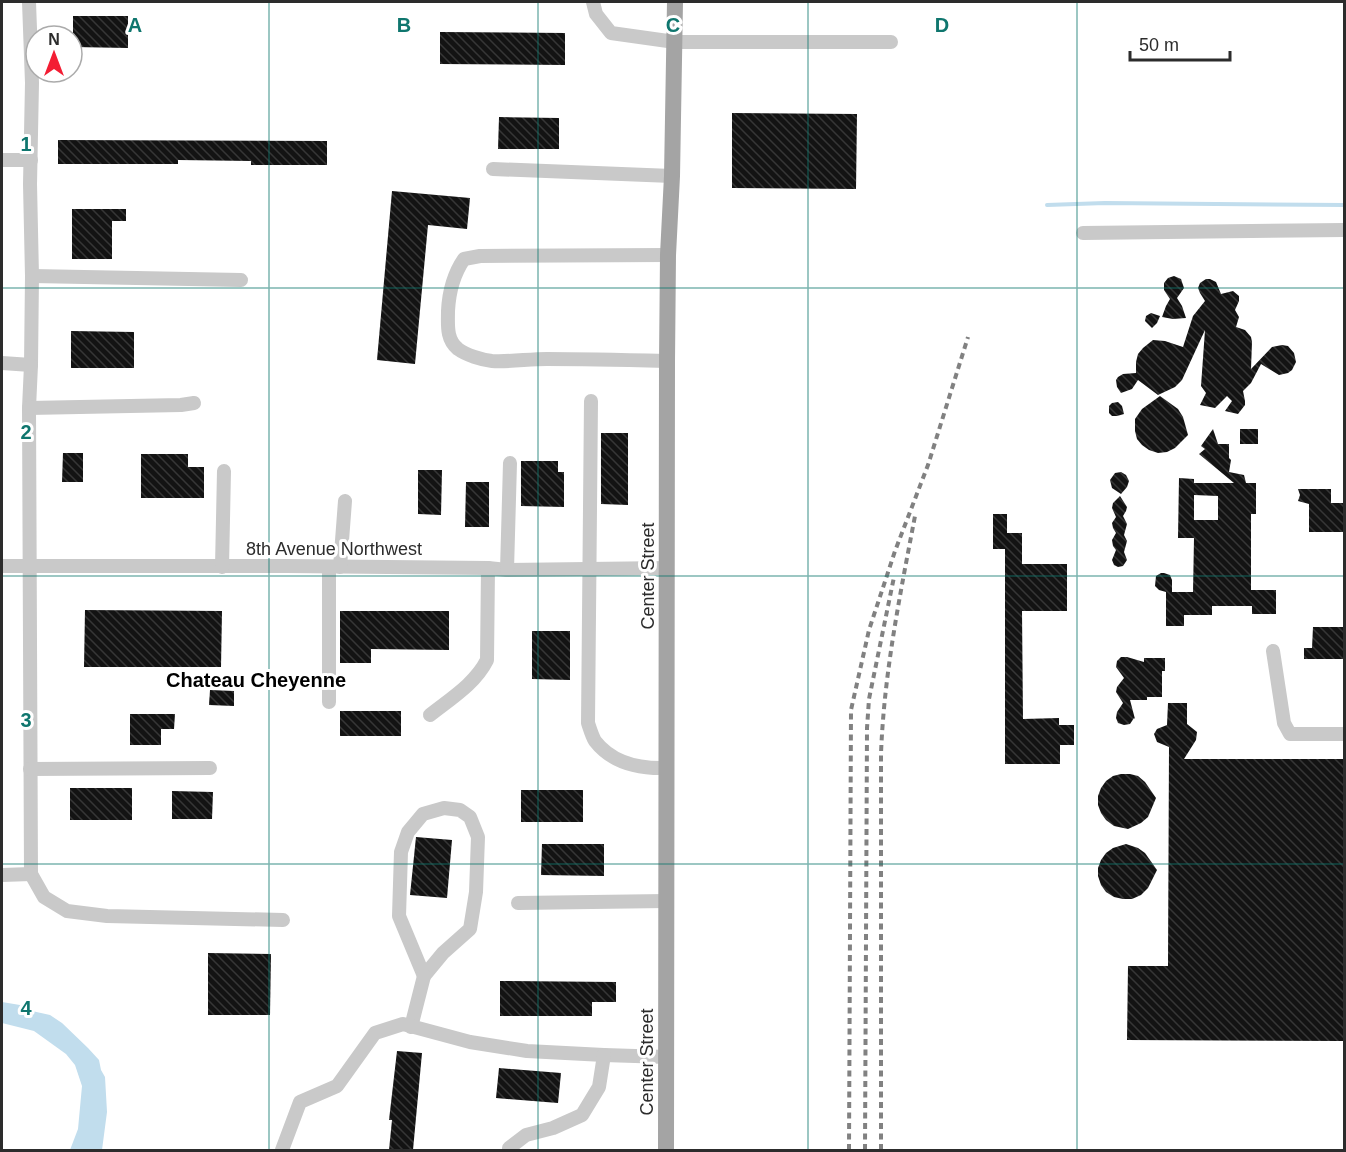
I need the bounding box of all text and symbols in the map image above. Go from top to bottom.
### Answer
text: A [128,14,142,36]
text: B [397,14,411,36]
text: C [666,14,680,36]
text: D [935,14,949,36]
north arrow [24,24,84,84]
scale bar [1130,24,1230,62]
text: N [48,31,60,48]
text: 50 m [1139,35,1179,55]
text: 1 [20,133,32,155]
text: 2 [20,421,32,443]
street label: Center Street [638,522,658,630]
street label: 8th Avenue Northwest [246,539,422,559]
district label: Chateau Cheyenne [166,669,346,691]
text: 3 [20,709,32,731]
text: 4 [20,997,32,1019]
street label: Center Street [637,1008,657,1116]

